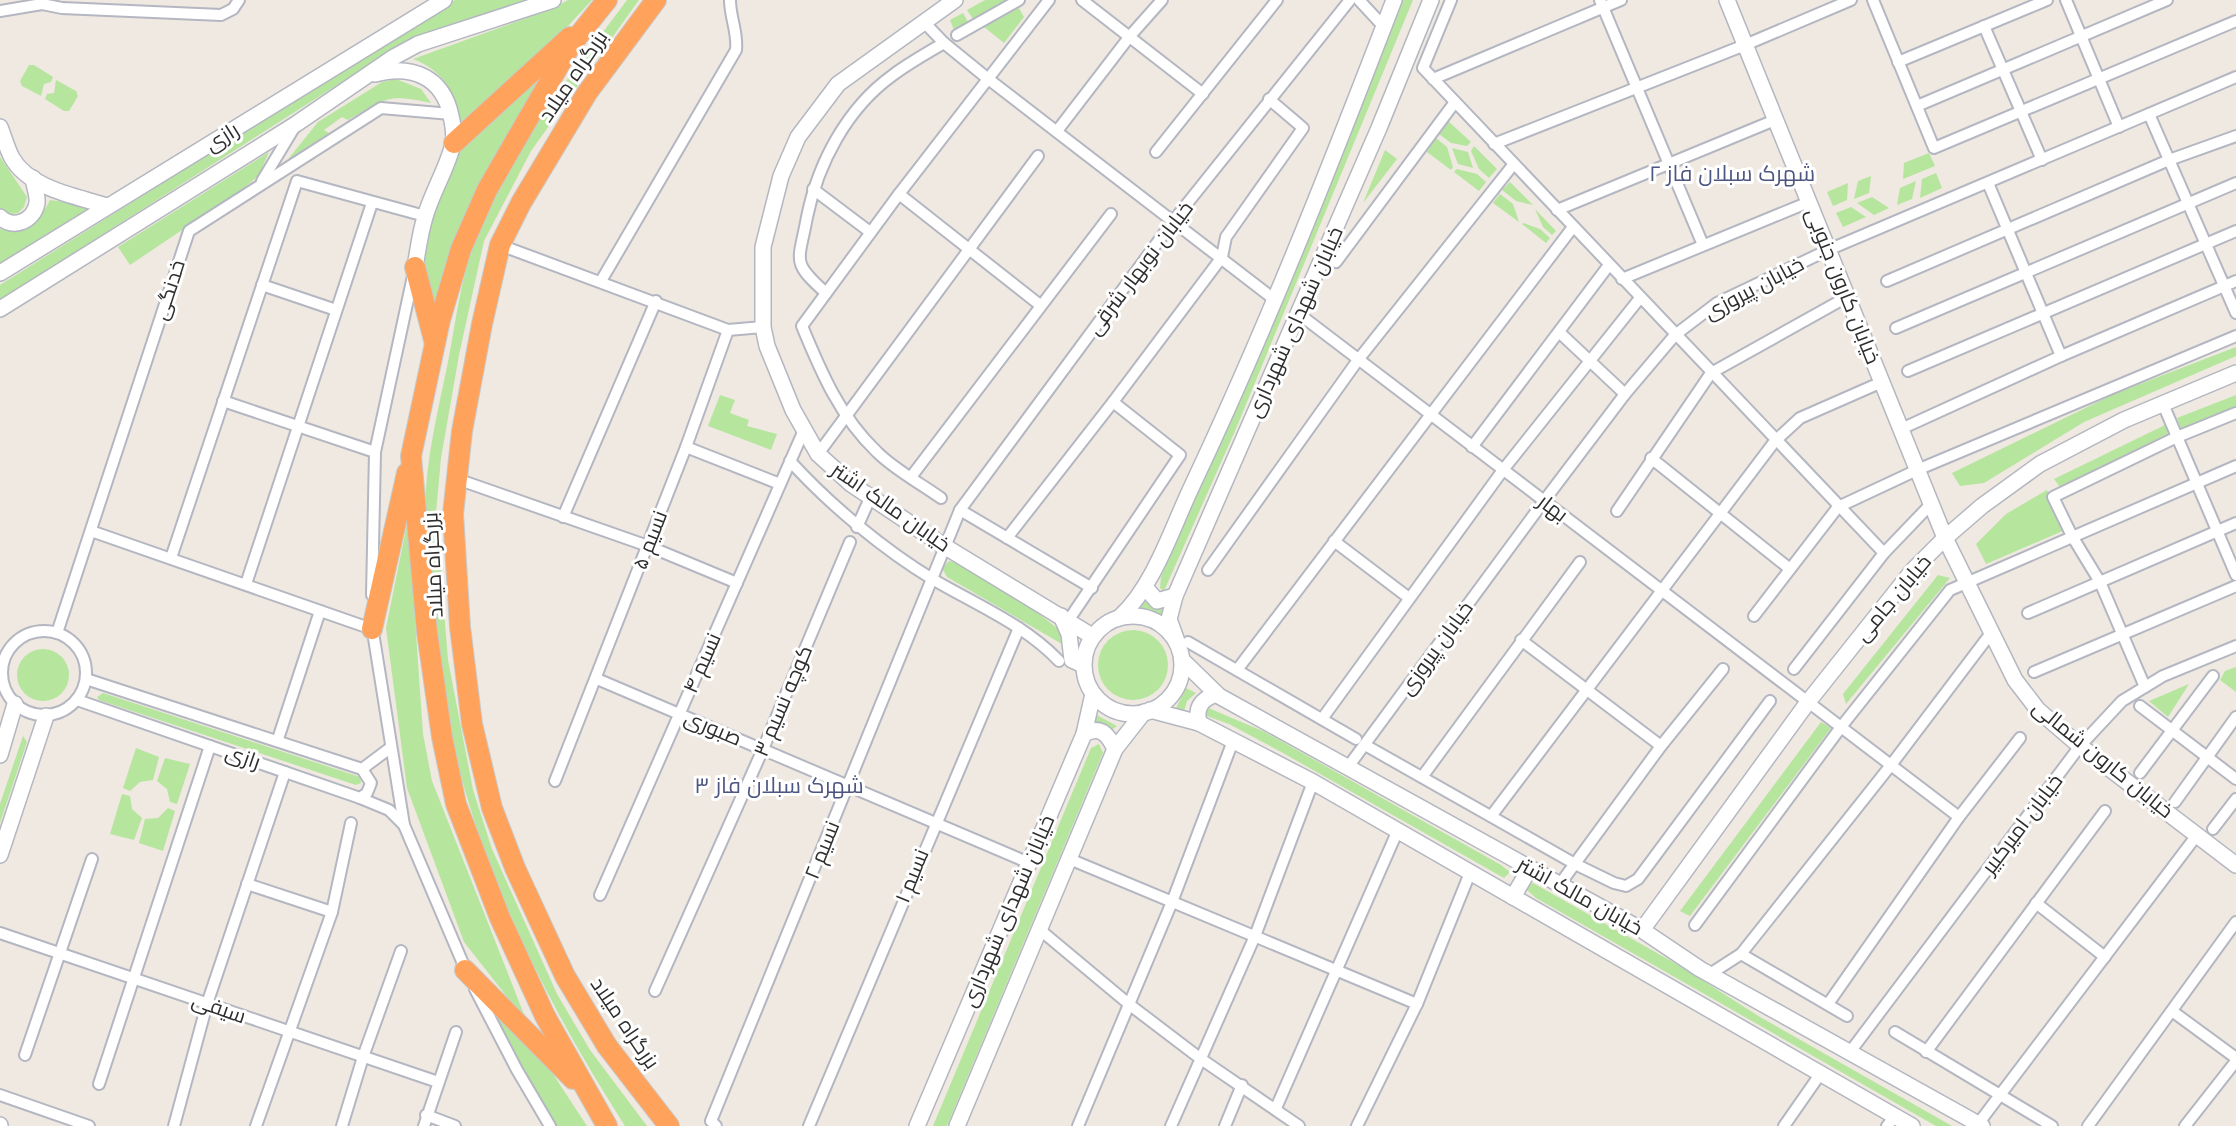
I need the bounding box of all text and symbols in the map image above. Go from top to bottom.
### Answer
street label: بزرگراه میلاد [534,26,612,126]
street label: رازی [201,117,244,157]
district label: شهرک سبلان فاز ۲ [1649,161,1815,187]
street label: خیابان نوبهار شرقی [1082,197,1199,340]
street label: خیابان کارون جنوبی [1800,205,1885,368]
street label: خیابان شهدای شهرداری [1242,223,1349,421]
street label: خیابان پیروزی [1700,252,1809,326]
street label: خدنگی [148,257,191,323]
street label: خیابان مالک اشتر [826,457,955,558]
street label: بهار [1532,488,1573,528]
street label: نسیم ۵ [628,507,674,573]
street label: بزرگراه میلاد [418,512,448,618]
street label: خیابان جامی [1850,550,1937,647]
street label: خیابان پیروزی [1394,597,1480,701]
street label: نسیم ۴ [678,629,728,698]
street label: کوچه نسیم ۳ [749,642,819,761]
street label: خیابان کارون شمالی [2027,695,2178,824]
street label: صبوری [680,705,745,752]
street label: رازی [222,740,264,775]
street label: خیابان امیرکبیر [1976,769,2068,880]
district label: شهرک سبلان فاز ۳ [694,773,864,799]
street label: خیابان شهدای شهرداری [957,811,1060,1011]
street label: نسیم ۲ [800,817,846,883]
street label: نسیم ۱ [890,846,935,907]
street label: خیابان مالک اشتر [1512,851,1647,941]
street label: بزرگراه میلاد [586,973,664,1073]
street label: سیفی [189,988,249,1029]

